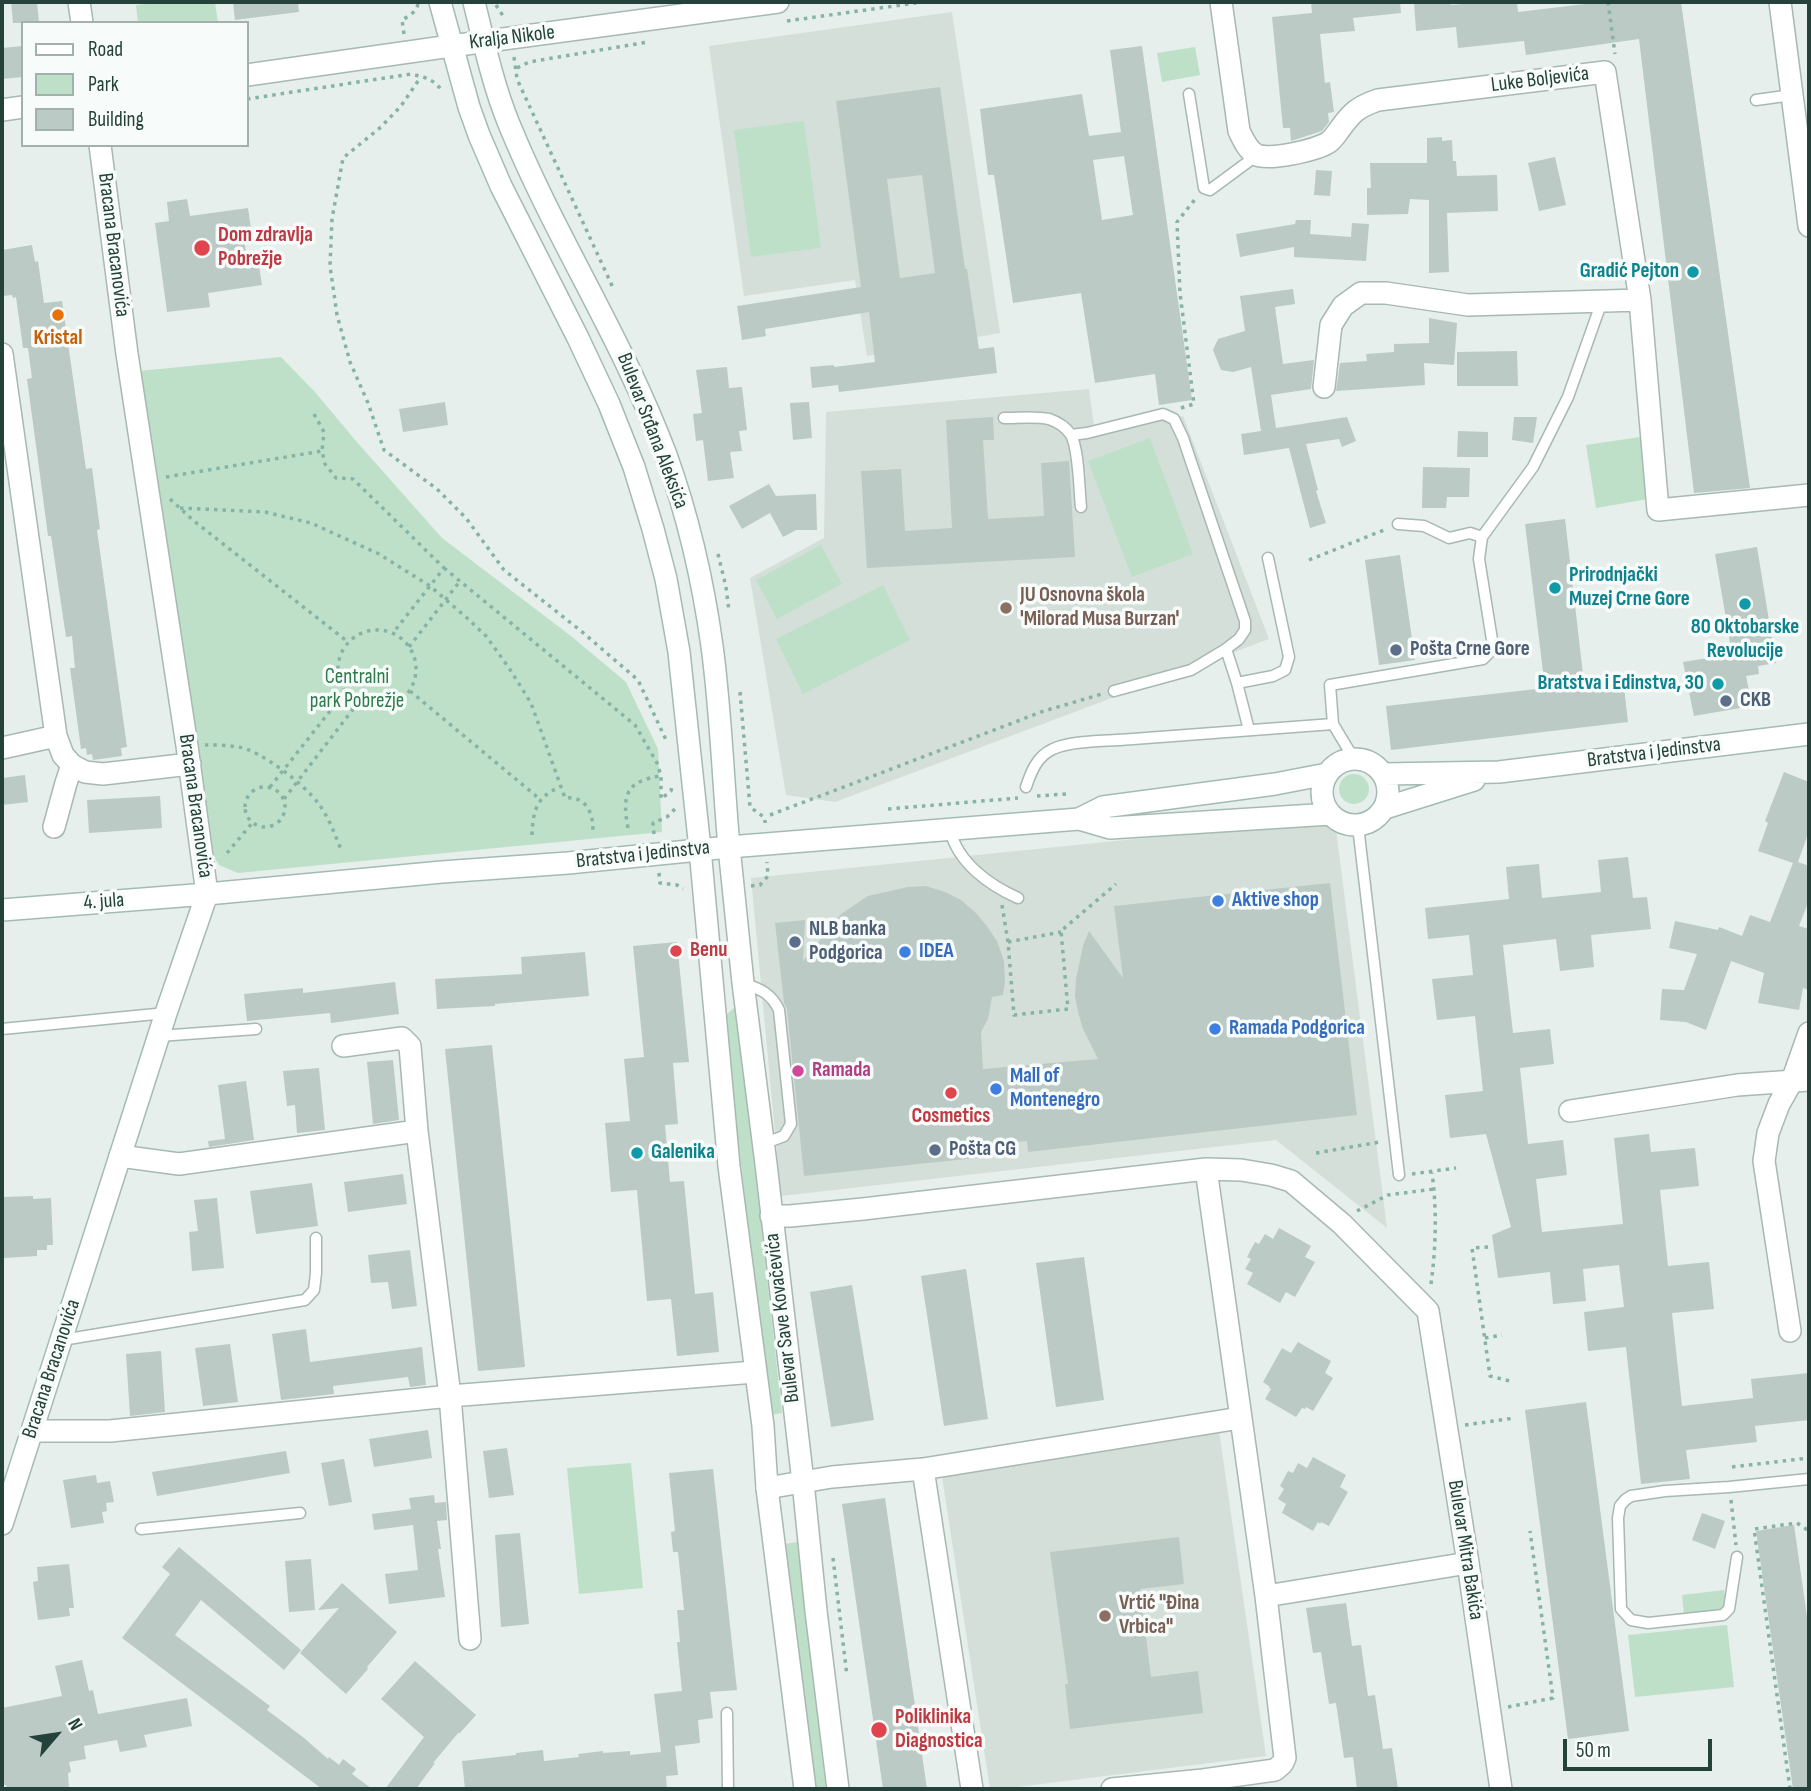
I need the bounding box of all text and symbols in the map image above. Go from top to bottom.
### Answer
street label: Kralja Nikole [468,20,556,56]
legend [21,21,248,147]
text: Road [88,37,123,62]
street label: Luke Boljevića [1489,61,1591,99]
text: Park [88,72,119,97]
text: Building [88,107,144,132]
street label: Bracana Bracanovića [92,172,134,318]
place label: Dom zdravlja Pobrežje [218,223,313,273]
marker: Dom zdravlja Pobrežje [192,238,212,258]
place label: Gradić Pejton [1580,259,1679,285]
marker: Gradić Pejton [1685,264,1701,280]
marker: Kristal [50,307,66,323]
place label: Kristal [34,326,82,352]
street label: Bulevar Srđana Aleksića [611,350,693,512]
place label: Prirodnjački Muzej Crne Gore [1569,563,1690,613]
marker: Prirodnjački Muzej Crne Gore [1547,580,1563,596]
place label: JU Osnovna škola 'Milorad Musa Burzan' [1020,583,1179,633]
marker: 80 Oktobarske Revolucije [1737,596,1753,612]
marker: JU Osnovna škola 'Milorad Musa Burzan' [998,600,1014,616]
place label: 80 Oktobarske Revolucije [1691,615,1799,665]
place label: Pošta Crne Gore [1410,637,1530,663]
marker: Pošta Crne Gore [1388,642,1404,658]
park label: Centralni park Pobrežje [310,665,404,715]
place label: Bratstva i Edinstva, 30 [1538,671,1704,697]
marker: Bratstva i Edinstva, 30 [1710,676,1726,692]
place label: CKB [1740,688,1771,714]
marker: CKB [1718,693,1734,709]
street label: Bratstva i Jedinstva [1586,732,1722,774]
street label: Bracana Bracanovića [172,733,218,879]
street label: Bratstva i Jedinstva [575,835,711,875]
street label: 4. jula [83,888,125,916]
place label: Aktive shop [1232,888,1319,914]
marker: Aktive shop [1210,893,1226,909]
place label: NLB banka Podgorica [809,917,886,967]
marker: NLB banka Podgorica [787,934,803,950]
place label: Benu [690,938,727,964]
place label: IDEA [919,939,954,965]
marker: Benu [668,943,684,959]
marker: IDEA [897,944,913,960]
place label: Ramada Podgorica [1229,1016,1365,1042]
marker: Ramada Podgorica [1207,1021,1223,1037]
place label: Ramada [812,1058,871,1084]
marker: Ramada [790,1063,806,1079]
place label: Mall of Montenegro [1010,1064,1100,1114]
marker: Mall of Montenegro [988,1081,1004,1097]
marker: Cosmetics [943,1085,959,1101]
place label: Cosmetics [912,1104,990,1130]
place label: Pošta CG [949,1137,1016,1163]
place label: Galenika [651,1140,715,1166]
marker: Pošta CG [927,1142,943,1158]
marker: Galenika [629,1145,645,1161]
street label: Bulevar Save Kovačevića [760,1232,806,1404]
street label: Bracana Bracanovića [18,1296,86,1442]
street label: Bulevar Mitra Bakića [1442,1478,1488,1622]
place label: Vrtić "Đina Vrbica" [1119,1591,1199,1641]
marker: Vrtić "Đina Vrbica" [1097,1608,1113,1624]
north arrow [21,1700,91,1770]
place label: Poliklinika Diagnostica [895,1705,983,1755]
text: N [62,1715,87,1735]
marker: Poliklinika Diagnostica [869,1720,889,1740]
scale bar [1566,1724,1715,1768]
text: 50 m [1576,1738,1611,1763]

